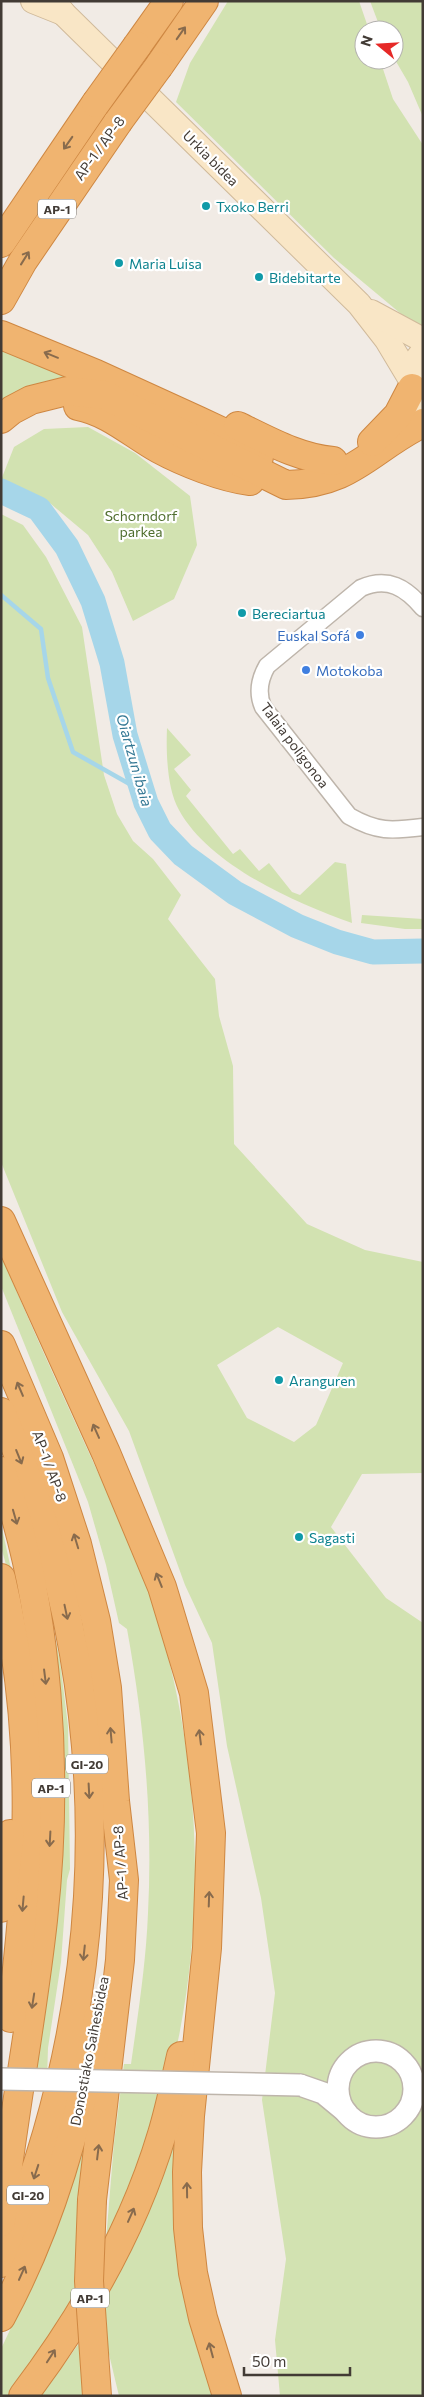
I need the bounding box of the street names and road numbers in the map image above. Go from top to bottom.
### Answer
street label: AP-1 / AP-8 [70,113,128,183]
street label: Urkia bidea [180,127,242,189]
road number: AP-1 [38,200,76,218]
street label: Talaia poligonoa [257,699,333,791]
street label: AP-1 / AP-8 [29,1428,71,1504]
road number: GI-20 [66,1755,108,1774]
road number: AP-1 [32,1779,70,1798]
street label: AP-1 / AP-8 [109,1825,131,1901]
street label: Donostiako Saihesbidea [66,1975,112,2127]
road number: GI-20 [7,2186,49,2204]
road number: AP-1 [71,2288,109,2308]

